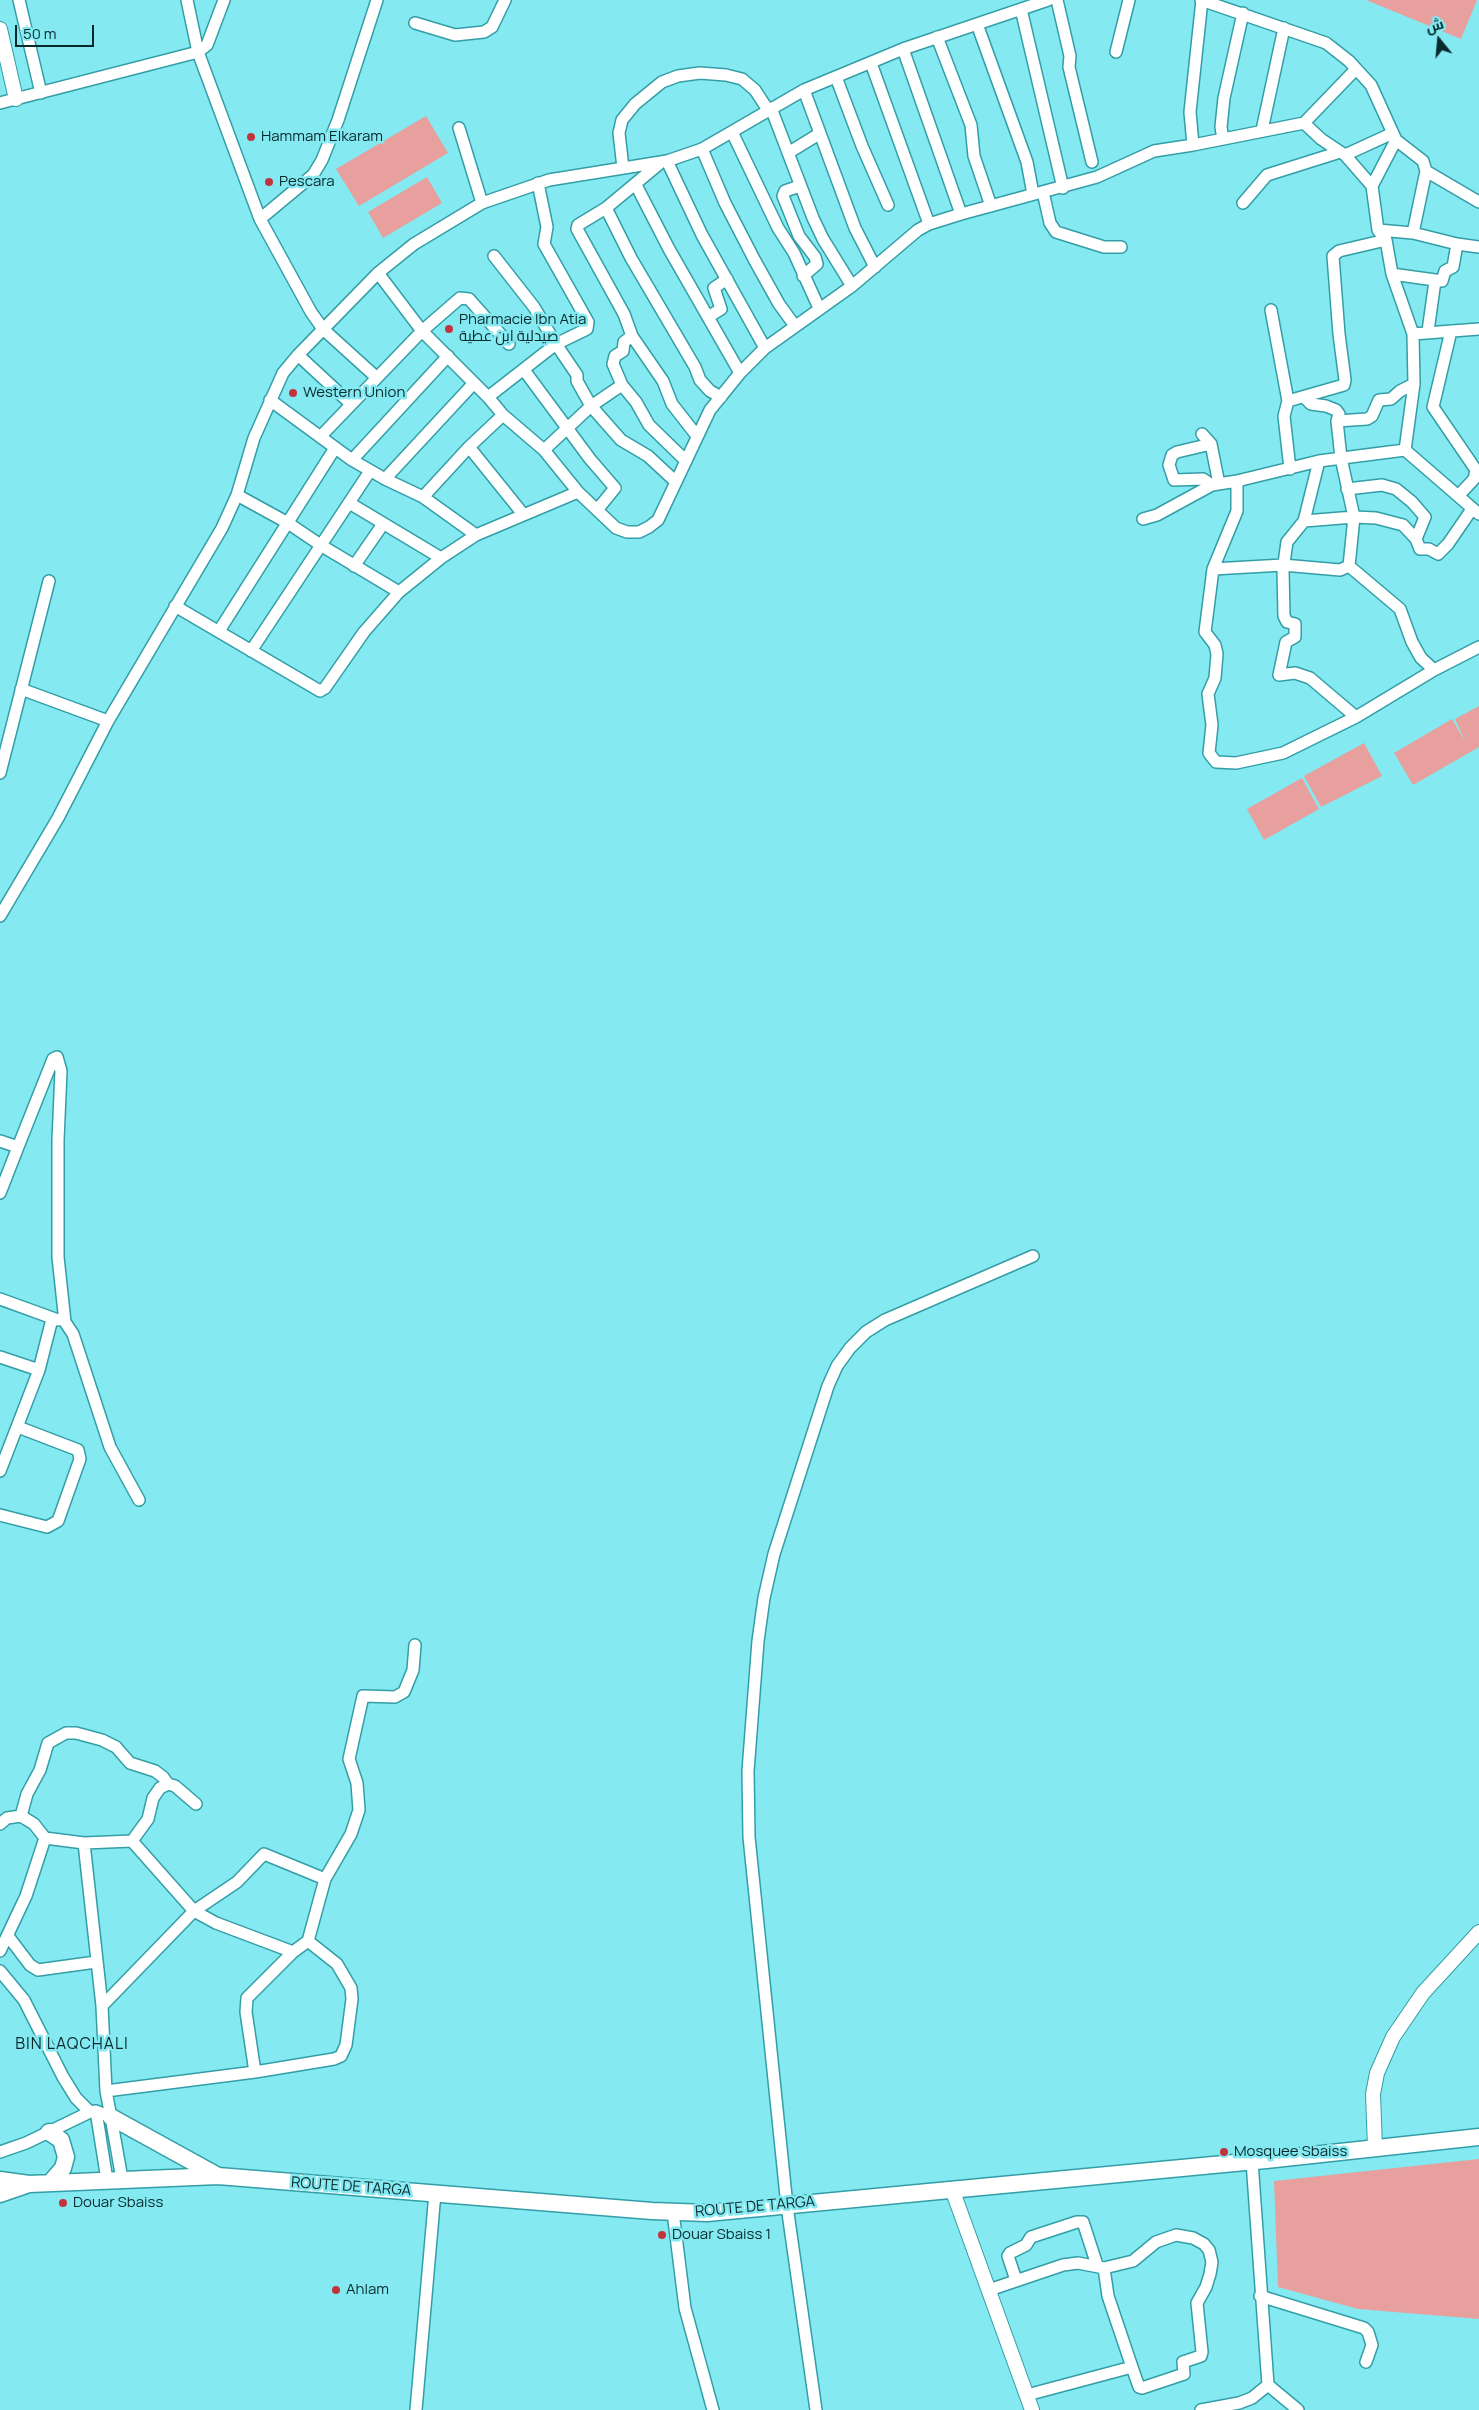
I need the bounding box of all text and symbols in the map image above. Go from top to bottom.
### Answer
text: ش [1423,13,1446,37]
scale bar [18,15,96,47]
north arrow [1414,15,1464,65]
text: 50 m [23,23,57,44]
place label: Hammam Elkaram [261,128,383,146]
marker: Hammam Elkaram [245,131,257,143]
place label: Pescara [279,173,335,191]
marker: Pescara [263,176,275,188]
place label: Pharmacie Ibn Atia صيدلية ابن عطية [459,311,586,346]
marker: Pharmacie Ibn Atia صيدلية ابن عطية [443,323,455,335]
place label: Western Union [303,384,405,402]
marker: Western Union [287,387,299,399]
district label: BIN LAQCHALI [14,2035,130,2055]
place label: Mosquee Sbaiss [1234,2143,1347,2161]
marker: Mosquee Sbaiss [1218,2146,1230,2158]
street label: ROUTE DE TARGA [290,2174,412,2200]
street label: ROUTE DE TARGA [694,2193,816,2221]
place label: Douar Sbaiss [73,2194,163,2212]
marker: Douar Sbaiss [57,2197,69,2209]
place label: Douar Sbaiss 1 [672,2226,771,2244]
marker: Douar Sbaiss 1 [656,2229,668,2241]
place label: Ahlam [346,2281,389,2299]
marker: Ahlam [330,2284,342,2296]

